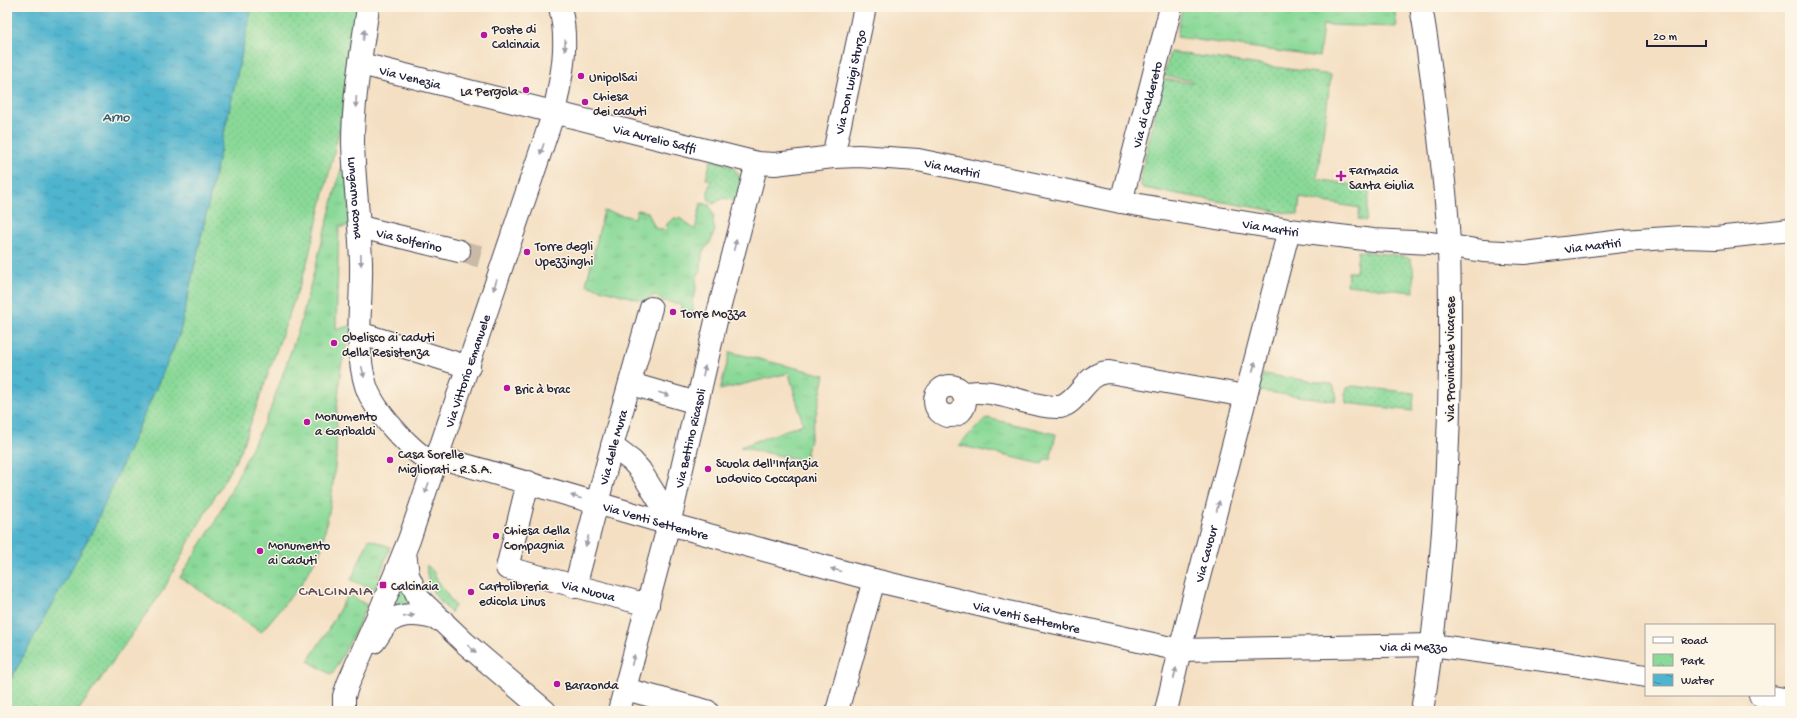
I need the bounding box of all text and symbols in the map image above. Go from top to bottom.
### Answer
scale bar [1647,22,1706,48]
place label: Poste di Calcinaia [491,23,541,53]
street label: Via Don Luigi Sturzo [833,28,870,137]
one-way arrow [361,29,367,41]
marker: Poste di Calcinaia [479,30,489,40]
text: 20 m [1653,31,1678,45]
one-way arrow [562,39,568,52]
street label: Via di Caldereto [1130,60,1167,151]
street label: Via Venezia [377,64,443,94]
marker: UnipolSai [576,71,586,81]
place label: UnipolSai [589,71,638,86]
place label: La Pergola [460,85,519,100]
marker: La Pergola [521,85,531,95]
place label: Chiesa dei caduti [593,90,647,120]
one-way arrow [353,96,360,108]
marker: Chiesa dei caduti [580,97,590,107]
water label: Arno [102,110,130,127]
street label: Via Aurelio Saffi [610,122,698,158]
one-way arrow [539,143,545,155]
street label: Via Martiri [922,156,981,183]
street label: Lungarno Roma [344,157,365,240]
place label: Farmacia Santa Giulia [1348,164,1415,194]
marker: Farmacia Santa Giulia [1336,171,1346,181]
street label: Via Martiri [1240,217,1300,241]
street label: Via Solferino [374,226,444,257]
street label: Via Martiri [1563,236,1622,258]
one-way arrow [733,238,739,251]
place label: Torre degli Upezzinghi [534,240,593,270]
marker: Torre degli Upezzinghi [522,247,532,257]
one-way arrow [358,254,364,267]
one-way arrow [492,279,498,291]
street label: Via Provinciale Vicarese [1444,296,1459,423]
marker: Torre Mozza [668,307,678,317]
place label: Torre Mozza [680,307,747,322]
street label: Via Vittorio Emanuele [442,313,495,431]
place label: Obelisco ai caduti della Resistenza [342,331,435,361]
marker: Obelisco ai caduti della Resistenza [329,338,339,348]
one-way arrow [1251,361,1257,373]
one-way arrow [702,365,708,377]
one-way arrow [360,366,366,378]
marker: Bric à brac [502,383,512,393]
place label: Bric à brac [514,383,571,398]
street label: Via Bettino Ricasoli [672,387,710,491]
one-way arrow [658,391,670,397]
street label: Via delle Mura [597,407,632,488]
place label: Monumento a Garibaldi [315,410,377,440]
marker: Monumento a Garibaldi [302,417,312,427]
place label: Casa Sorelle Migliorati - R.S.A. [398,448,493,478]
marker: Casa Sorelle Migliorati - R.S.A. [385,455,395,465]
place label: Scuola dell'Infanzia Lodovico Coccapani [716,457,819,487]
marker: Scuola dell'Infanzia Lodovico Coccapani [703,464,713,474]
one-way arrow [424,482,430,494]
one-way arrow [570,494,582,500]
street label: Via Venti Settembre [600,500,710,545]
one-way arrow [1215,500,1221,512]
street label: Via Cavour [1193,523,1222,585]
place label: Chiesa della Compagnia [504,524,571,554]
marker: Chiesa della Compagnia [491,531,501,541]
one-way arrow [584,535,590,547]
place label: Monumento ai Caduti [268,539,330,569]
marker: Monumento ai Caduti [255,546,265,556]
one-way arrow [830,566,843,572]
street label: Via Nuova [559,577,617,606]
marker: Calcinaia [378,580,388,590]
place label: Calcinaia [391,580,440,595]
place label: Cartolibreria edicola Linus [479,580,549,610]
district label: CALCINAIA [299,583,373,601]
marker: Cartolibreria edicola Linus [466,587,476,597]
street label: Via Venti Settembre [970,599,1081,638]
one-way arrow [403,613,415,619]
legend [1645,624,1775,696]
text: Road [1681,635,1708,649]
street label: Via di Mezzo [1379,640,1449,657]
one-way arrow [466,645,477,654]
one-way arrow [630,654,636,666]
text: Park [1680,655,1706,669]
one-way arrow [1172,667,1178,679]
text: Water [1681,675,1715,689]
marker: Baraonda [552,679,562,689]
place label: Baraonda [564,679,619,694]

